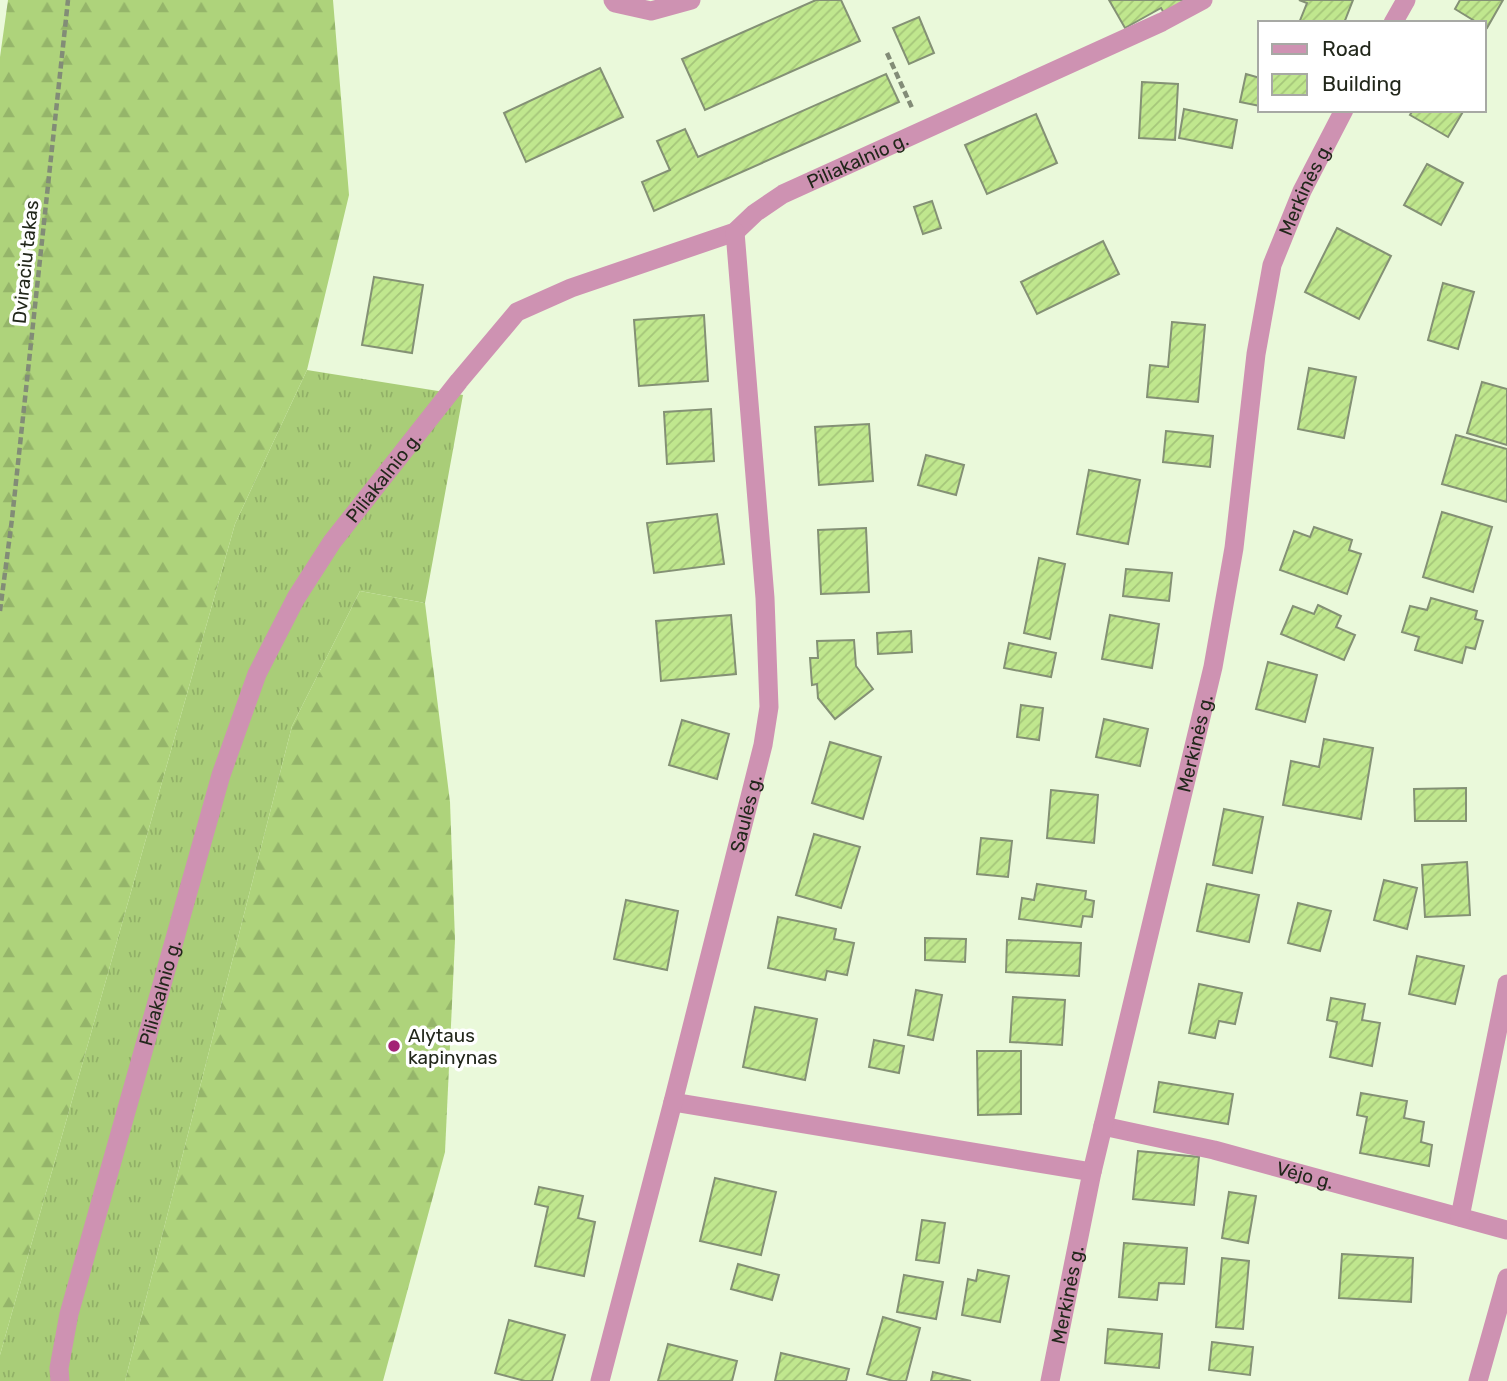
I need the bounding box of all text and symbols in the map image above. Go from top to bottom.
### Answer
legend [1258,21,1486,112]
text: Road [1322,36,1372,61]
text: Building [1322,71,1402,96]
street label: Piliakalnio g. [803,128,912,194]
street label: Merkinės g. [1274,139,1337,239]
street label: Dviraciu takas [8,199,43,325]
street label: Piliakalnio g. [341,427,426,527]
street label: Merkinės g. [1172,692,1218,795]
street label: Saulės g. [725,772,767,855]
street label: Piliakalnio g. [134,937,186,1048]
place label: Alytaus kapinynas [408,1024,497,1069]
marker: Alytaus kapinynas [386,1038,402,1054]
street label: Vėjo g. [1274,1157,1336,1194]
street label: Merkinės g. [1047,1244,1089,1346]

